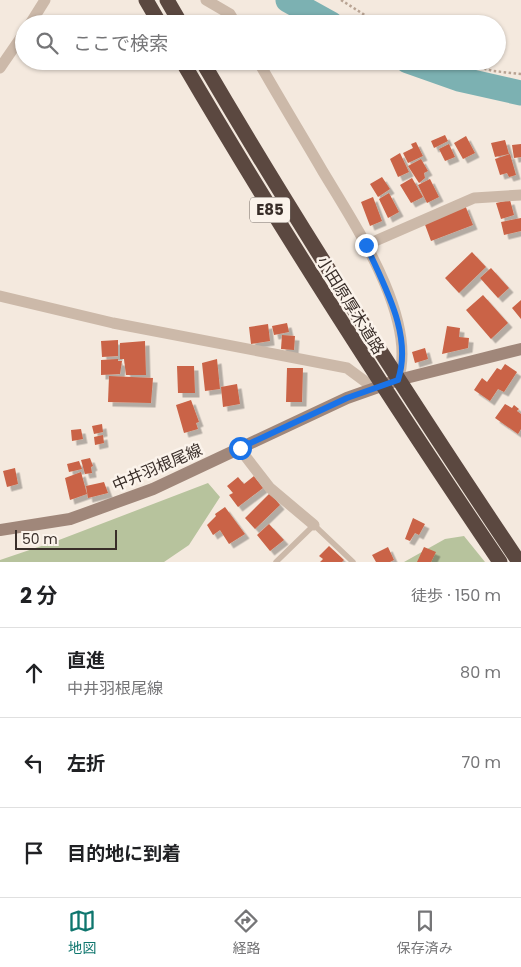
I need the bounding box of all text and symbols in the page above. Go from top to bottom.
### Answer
search box [15,15,506,70]
icon: search [33,29,61,57]
text: ここで検索 [73,30,168,57]
road number: E85 [250,198,290,222]
route end [355,234,378,257]
street label: 小田原厚木道路 [311,252,390,359]
route start [229,437,252,460]
street label: 中井羽根尾線 [109,438,206,497]
scale bar [15,527,118,550]
text: 50 m [22,529,58,549]
text: 2 分 [20,581,57,610]
text: 徒歩 · 150 m [411,584,501,607]
text: 直進 [67,647,105,674]
icon: ahead [20,659,48,687]
text: 80 m [460,661,501,684]
text: 中井羽根尾線 [67,677,163,700]
icon: left [20,749,48,777]
text: 左折 [67,750,105,777]
text: 70 m [461,751,501,774]
icon: arrive [20,839,48,867]
text: 目的地に到着 [67,840,181,867]
tab: 地図 [68,907,96,959]
tab: 経路 [232,907,260,959]
tab: 保存済み [397,907,453,959]

